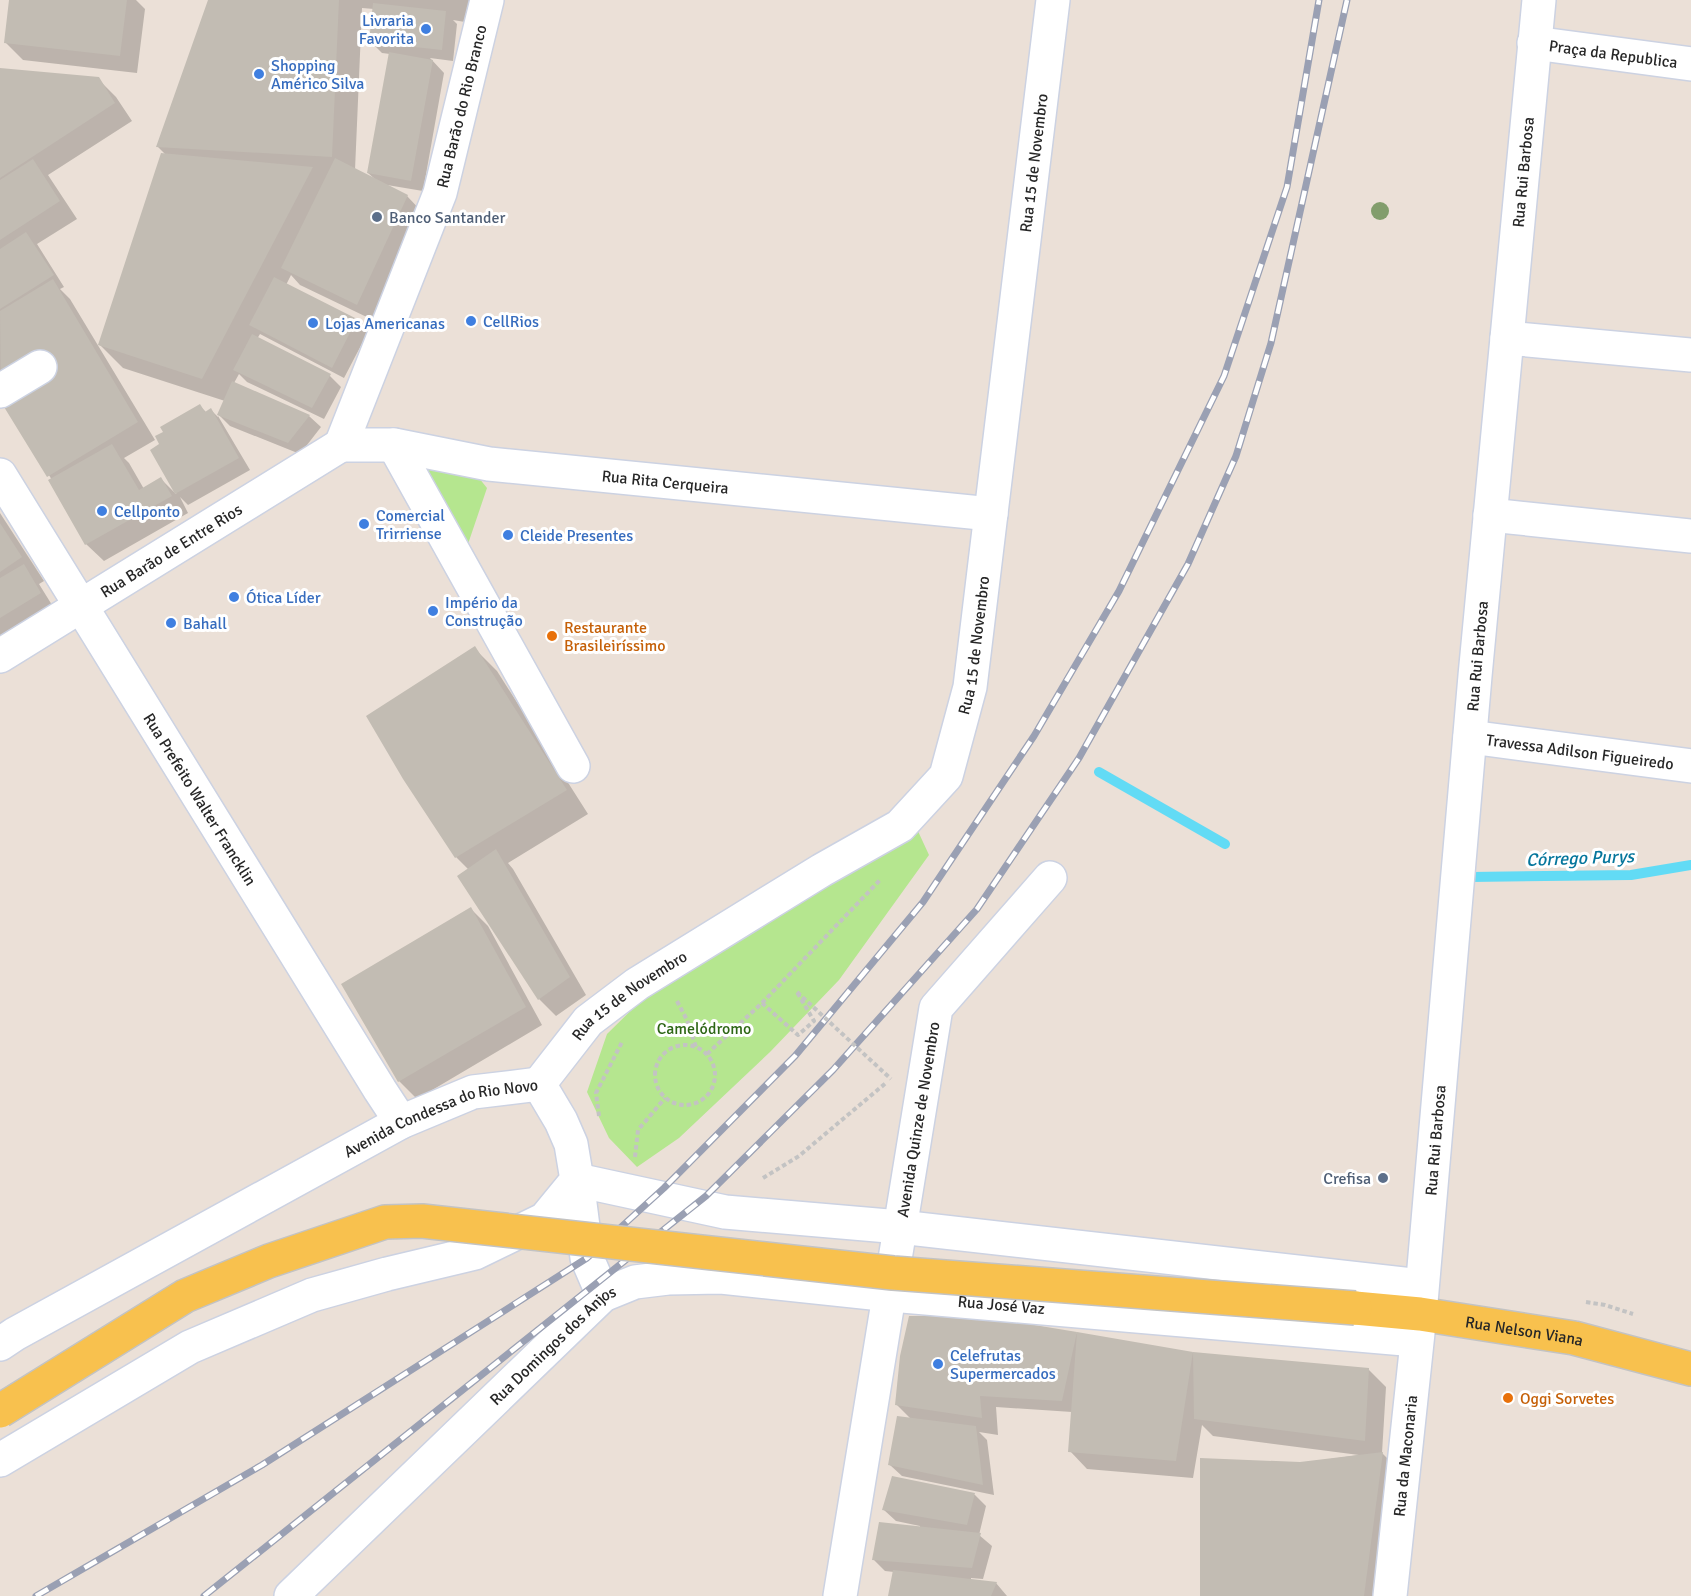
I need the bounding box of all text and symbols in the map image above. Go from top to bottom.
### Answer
place label: Livraria Favorita [359,11,414,49]
marker: Livraria Favorita [419,22,433,36]
street label: Rua Barão do Rio Branco [433,23,492,190]
street label: Praça da Republica [1548,36,1679,73]
place label: Shopping Américo Silva [271,56,364,94]
marker: Shopping Américo Silva [252,67,266,81]
street label: Rua 15 de Novembro [1016,93,1053,234]
street label: Rua Rui Barbosa [1508,116,1539,229]
place label: Banco Santander [389,208,505,228]
marker: Banco Santander [370,210,384,224]
place label: CellRios [483,312,539,332]
place label: Lojas Americanas [325,314,445,334]
marker: CellRios [464,314,478,328]
marker: Lojas Americanas [306,316,320,330]
street label: Rua Rita Cerqueira [601,466,730,499]
street label: Rua Barão de Entre Rios [97,500,246,602]
place label: Cellponto [114,502,180,522]
marker: Cellponto [95,504,109,518]
place label: Comercial Trirriense [376,506,445,544]
marker: Comercial Trirriense [357,517,371,531]
place label: Cleide Presentes [520,526,633,546]
marker: Cleide Presentes [501,528,515,542]
street label: Rua 15 de Novembro [954,575,994,717]
place label: Ótica Líder [246,588,321,608]
marker: Ótica Líder [227,590,241,604]
place label: Império da Construção [445,593,523,631]
street label: Rua Rui Barbosa [1463,600,1493,712]
marker: Império da Construção [426,604,440,618]
place label: Bahall [183,614,227,634]
marker: Bahall [164,616,178,630]
place label: Restaurante Brasileiríssimo [564,618,666,656]
marker: Restaurante Brasileiríssimo [545,629,559,643]
street label: Rua Prefeito Walter Francklin [139,710,260,890]
street label: Travessa Adilson Figueiredo [1485,730,1675,775]
water label: Córrego Purys [1526,845,1636,871]
street label: Rua 15 de Novembro [568,947,691,1045]
park label: Camelódromo [657,1019,751,1039]
street label: Avenida Quinze de Novembro [893,1020,945,1219]
street label: Avenida Condessa do Rio Novo [341,1075,539,1162]
street label: Rua Rui Barbosa [1421,1084,1451,1197]
place label: Crefisa [1323,1169,1371,1189]
marker: Crefisa [1376,1171,1390,1185]
street label: Rua Domingos dos Anjos [486,1282,619,1410]
street label: Rua José Vaz [957,1292,1046,1319]
street label: Rua Nelson Viana [1464,1312,1586,1351]
place label: Celefrutas Supermercados [950,1346,1056,1384]
marker: Celefrutas Supermercados [931,1357,945,1371]
place label: Oggi Sorvetes [1520,1389,1614,1409]
marker: Oggi Sorvetes [1501,1391,1515,1405]
street label: Rua da Maconaria [1390,1394,1422,1518]

